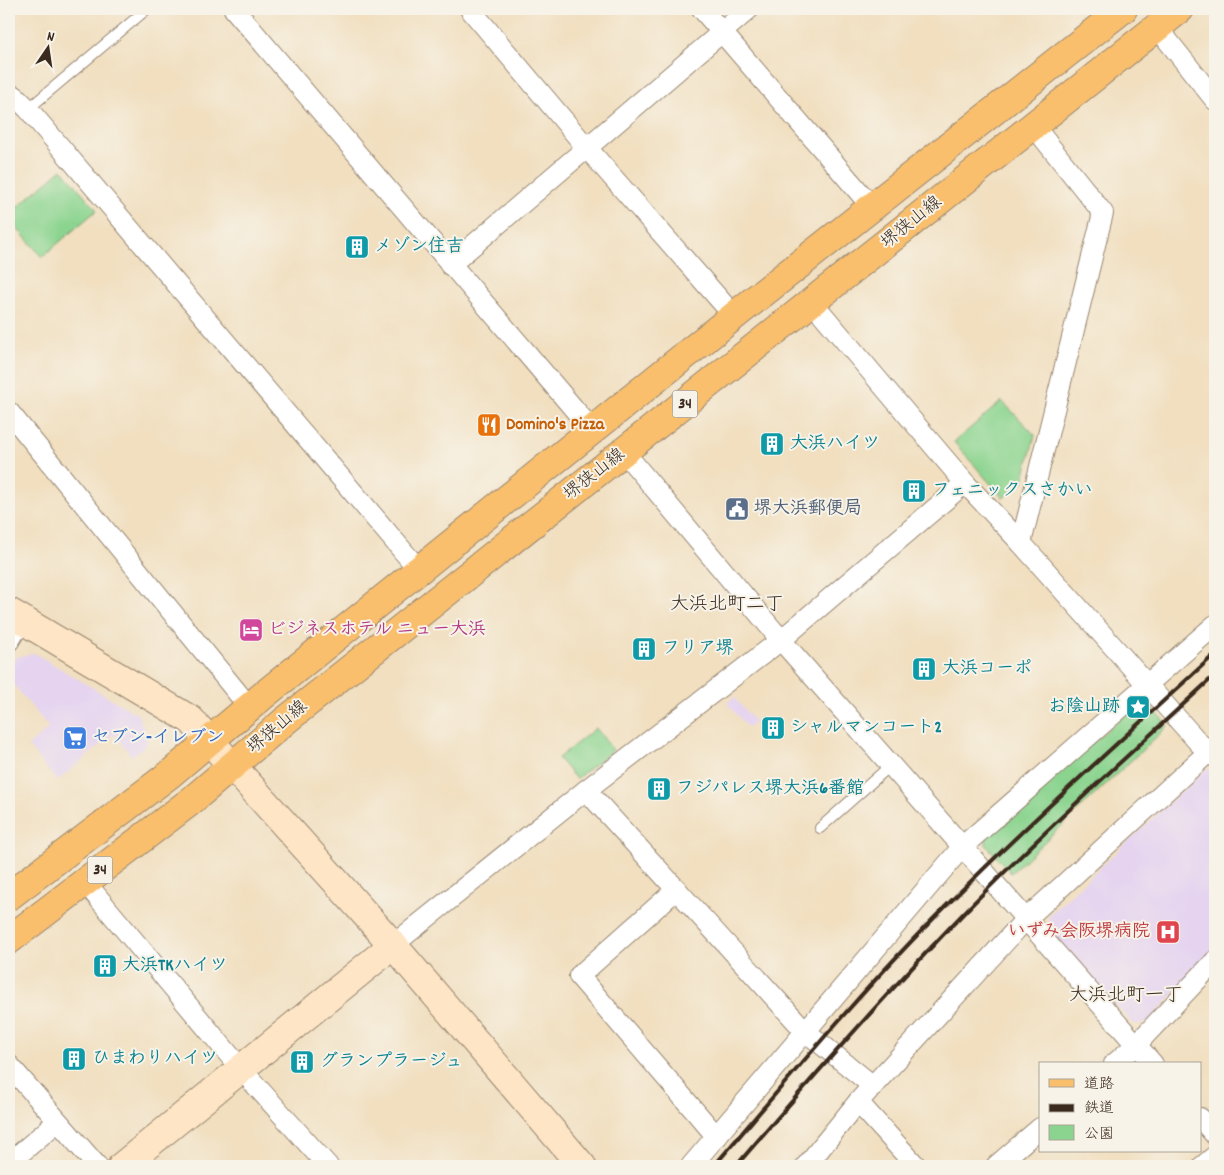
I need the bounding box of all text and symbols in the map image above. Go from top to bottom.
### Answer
north arrow [22,22,72,72]
text: N [45,27,56,48]
street label: 堺狭山線 [876,191,948,255]
building icon: メゾン住吉 [344,234,370,260]
place label: メゾン住吉 [374,235,464,260]
road number: 34 [672,390,698,418]
restaurant icon: Domino's Pizza [476,412,502,438]
place label: Domino's Pizza [506,413,605,438]
building icon: 大浜ハイツ [759,431,785,457]
place label: 大浜ハイツ [790,432,880,457]
street label: 堺狭山線 [559,443,631,507]
building icon: フェニックスさかい [901,478,927,504]
place label: フェニックスさかい [932,479,1093,504]
public building icon: 堺大浜郵便局 [724,496,750,522]
place label: 堺大浜郵便局 [754,497,862,522]
district label: 大浜北町二丁 [670,592,784,619]
hotel icon: ビジネスホテル ニュー大浜 [238,617,264,643]
place label: ビジネスホテル ニュー大浜 [268,618,486,643]
building icon: フリア堺 [631,636,657,662]
place label: フリア堺 [662,637,734,662]
building icon: 大浜コーポ [911,656,937,682]
place label: 大浜コーポ [942,657,1032,682]
place icon: お陰山跡 [1125,694,1151,720]
street label: 堺狭山線 [242,695,314,761]
place label: お陰山跡 [1048,695,1120,720]
building icon: シャルマンコート2 [760,715,786,741]
place label: シャルマンコート2 [790,716,942,741]
supermarket icon: セブン-イレブン [62,725,88,751]
place label: セブン-イレブン [92,726,224,751]
building icon: フジパレス堺大浜6番館 [646,776,672,802]
place label: フジパレス堺大浜6番館 [676,777,864,802]
road number: 34 [88,856,112,884]
hospital icon: いずみ会阪堺病院 [1155,919,1181,945]
place label: いずみ会阪堺病院 [1007,920,1150,945]
building icon: 大浜TKハイツ [92,953,118,979]
place label: 大浜TKハイツ [122,954,228,979]
district label: 大浜北町一丁 [1069,983,1183,1010]
building icon: ひまわりハイツ [61,1046,87,1072]
place label: ひまわりハイツ [92,1047,218,1072]
building icon: グランプラージュ [289,1049,315,1075]
place label: グランプラージュ [320,1050,463,1075]
legend [1039,1062,1202,1152]
text: 道路 [1084,1074,1114,1096]
text: 鉄道 [1084,1098,1114,1120]
text: 公園 [1084,1124,1114,1146]

